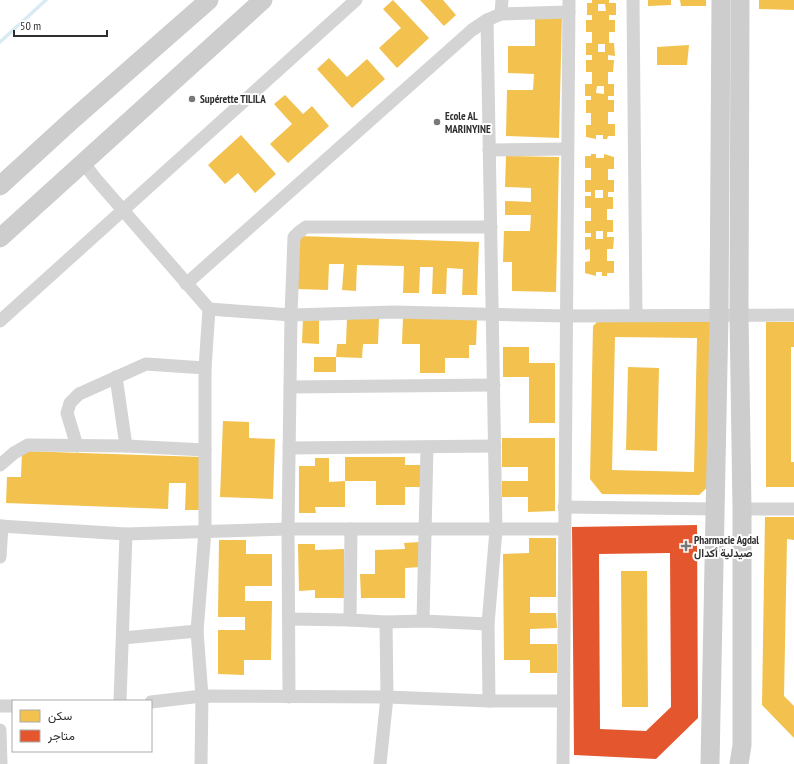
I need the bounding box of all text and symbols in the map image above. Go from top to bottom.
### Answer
scale bar [14,12,107,38]
text: 50 m [20,18,41,33]
place label: Supérette TILILA [200,92,266,106]
marker: Supérette TILILA [187,94,197,104]
place label: Ecole AL MARINYINE [445,109,491,136]
marker: Ecole AL MARINYINE [432,117,442,127]
place label: Pharmacie Agdal صيدلية أكدال [694,533,759,560]
marker: Pharmacie Agdal صيدلية أكدال [681,541,691,551]
legend [12,700,152,752]
text: سكن [48,708,72,724]
text: متاجر [47,728,75,744]

